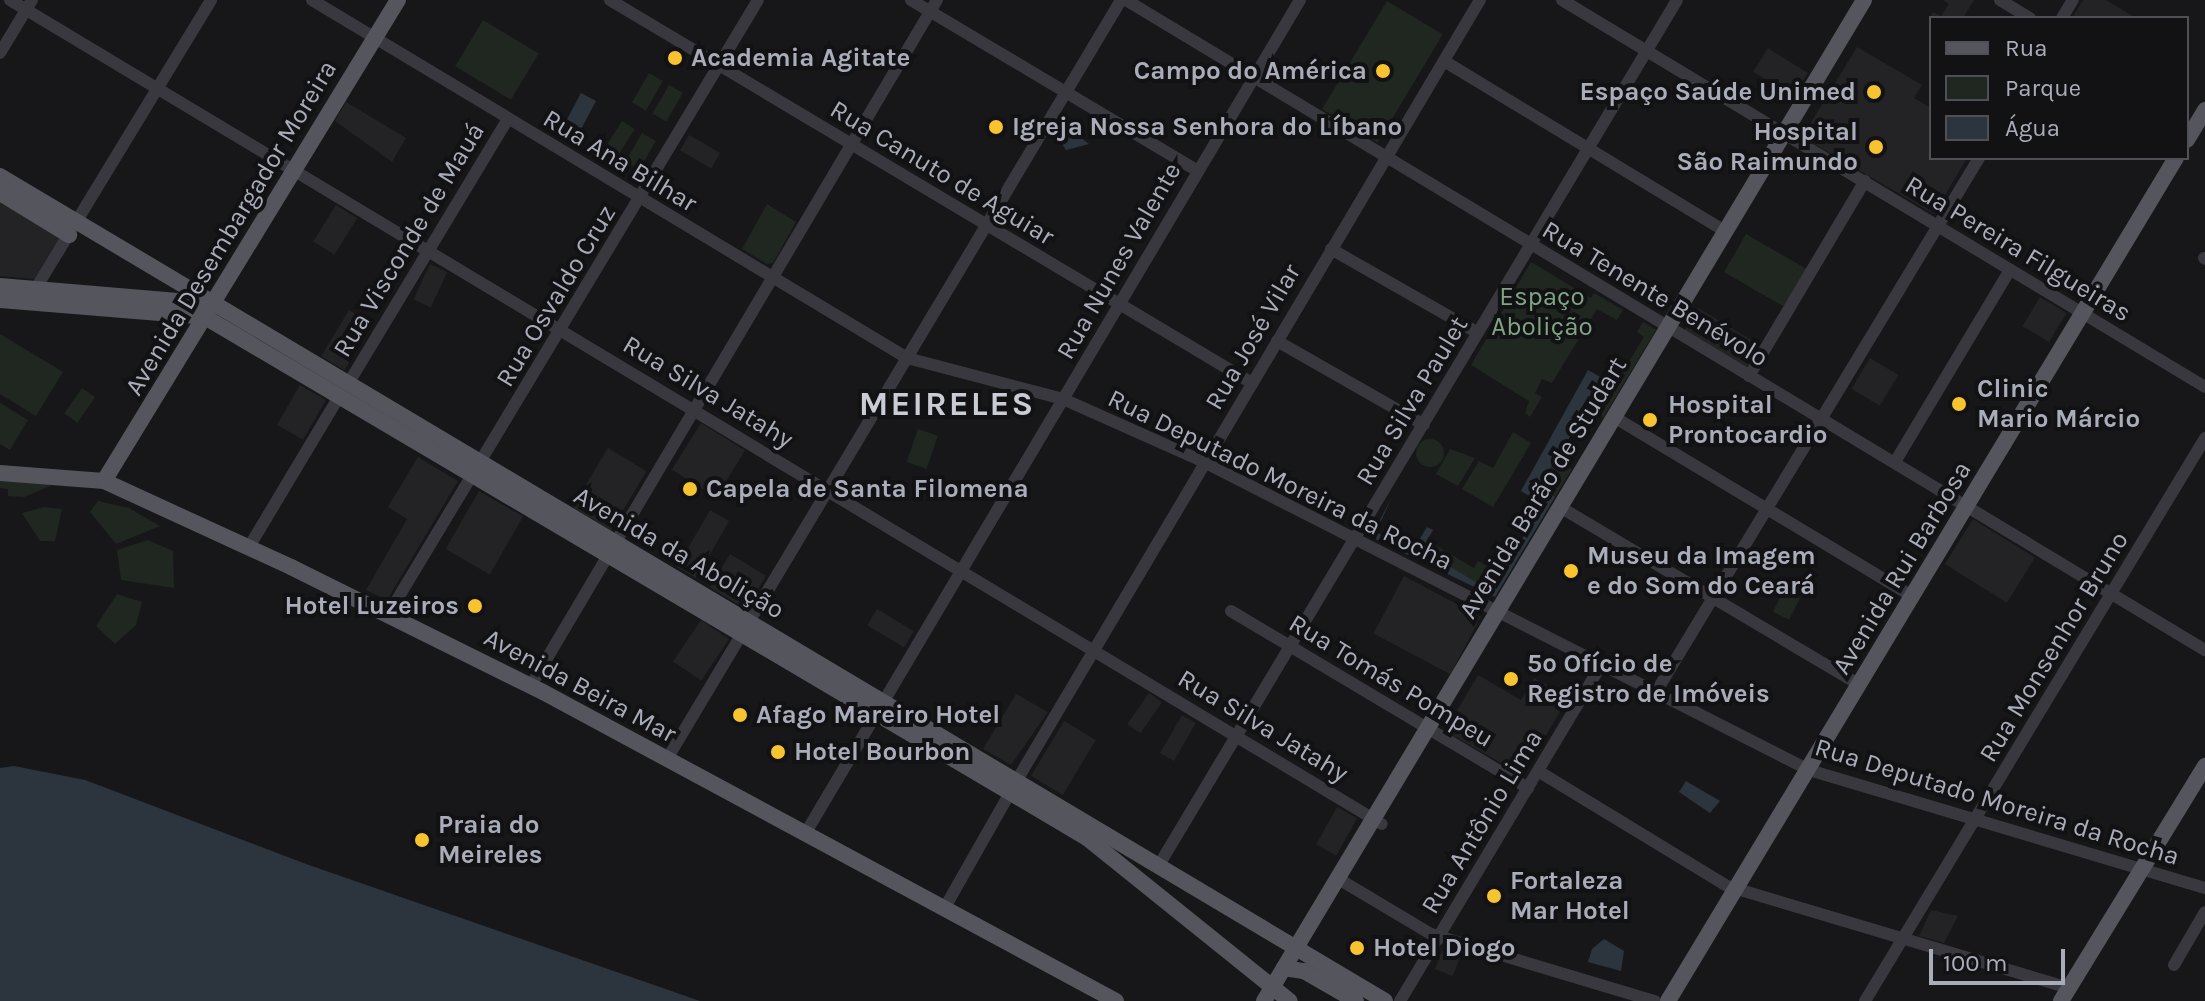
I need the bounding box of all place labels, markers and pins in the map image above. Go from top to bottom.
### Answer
place label: Academia Agitate [691,42,910,74]
marker: Academia Agitate [666,49,684,67]
place label: Campo do América [1134,55,1367,87]
marker: Campo do América [1374,62,1392,80]
place label: Espaço Saúde Unimed [1579,76,1856,108]
marker: Espaço Saúde Unimed [1863,81,1885,103]
place label: Igreja Nossa Senhora do Líbano [1012,111,1402,143]
place label: Hospital São Raimundo [1677,116,1858,178]
marker: Igreja Nossa Senhora do Líbano [987,118,1005,136]
marker: Hospital São Raimundo [1865,136,1887,158]
place label: Clinic Mario Márcio [1977,373,2140,434]
place label: Hospital Prontocardio [1668,389,1828,450]
marker: Clinic Mario Márcio [1948,393,1970,415]
marker: Hospital Prontocardio [1639,409,1661,431]
place label: Capela de Santa Filomena [706,473,1029,505]
marker: Capela de Santa Filomena [681,480,699,498]
place label: Museu da Imagem e do Som do Ceará [1587,540,1816,602]
marker: Museu da Imagem e do Som do Ceará [1562,562,1580,580]
place label: Hotel Luzeiros [284,590,459,622]
marker: Hotel Luzeiros [466,597,484,615]
place label: 5º Ofício de Registro de Imóveis [1527,648,1770,710]
marker: 5º Ofício de Registro de Imóveis [1502,670,1520,688]
place label: Afago Mareiro Hotel [756,699,1000,731]
marker: Afago Mareiro Hotel [731,706,749,724]
place label: Hotel Bourbon [794,736,971,768]
marker: Hotel Bourbon [769,743,787,761]
place label: Praia do Meireles [438,809,542,870]
marker: Praia do Meireles [413,831,431,849]
place label: Fortaleza Mar Hotel [1510,865,1630,926]
marker: Fortaleza Mar Hotel [1485,887,1503,905]
place label: Hotel Diogo [1373,932,1516,964]
marker: Hotel Diogo [1348,939,1366,957]

